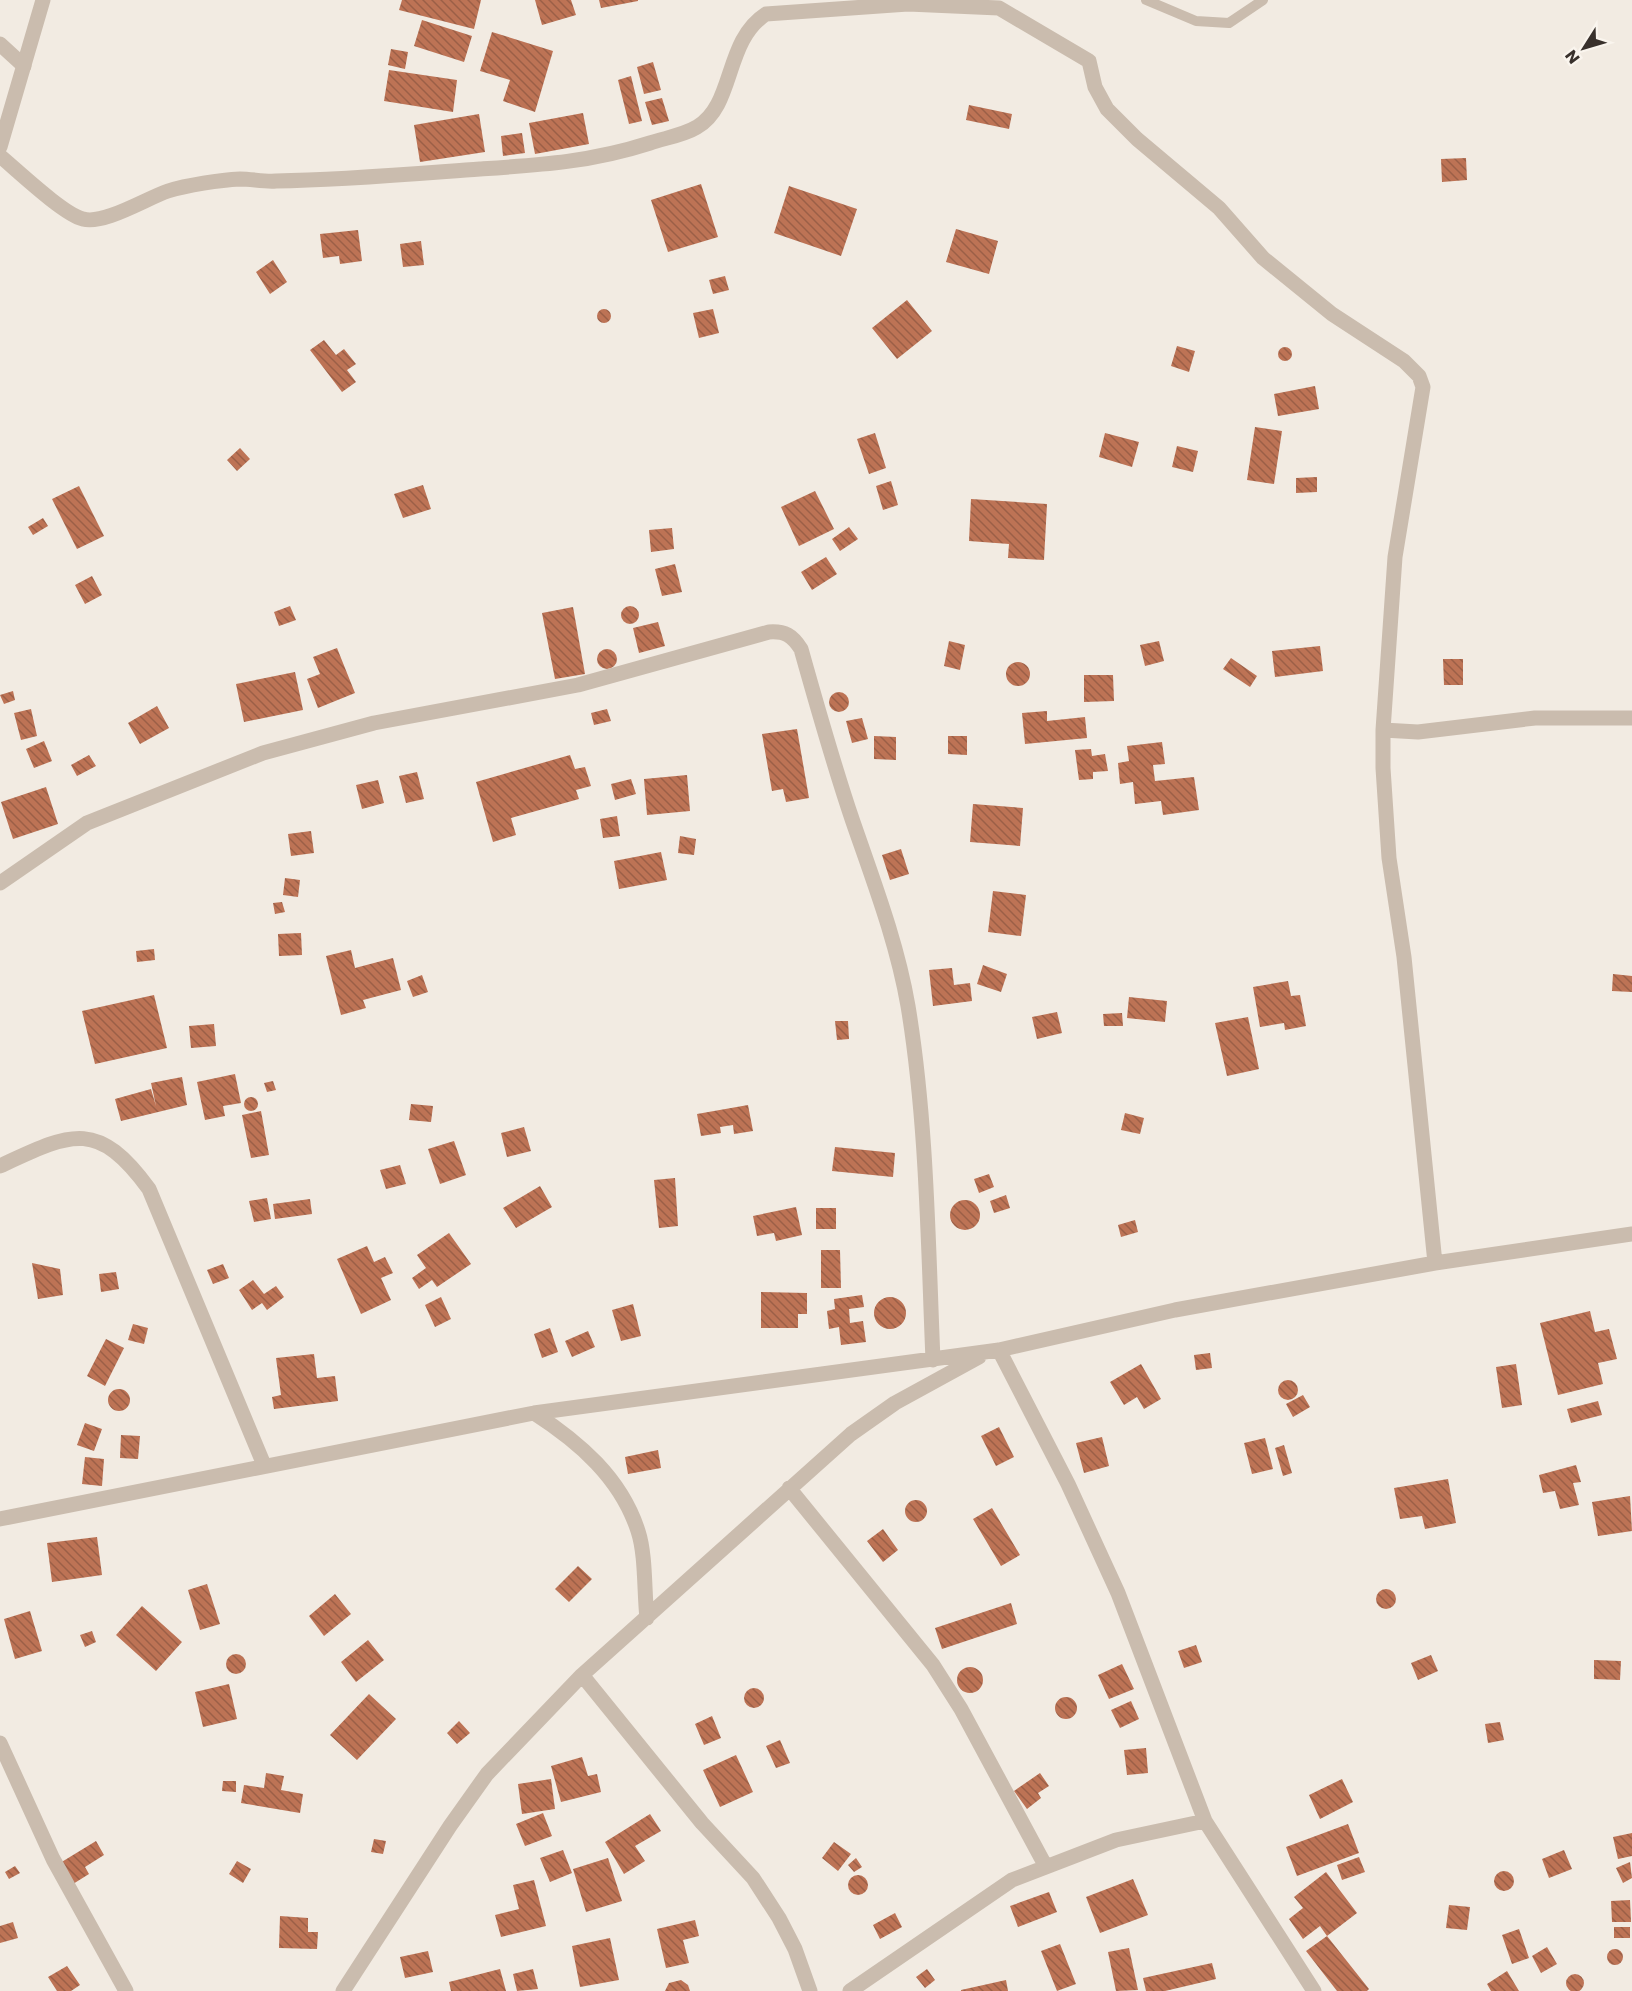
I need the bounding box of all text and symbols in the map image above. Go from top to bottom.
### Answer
north arrow [1554,18,1614,78]
text: N [1560,45,1585,68]

